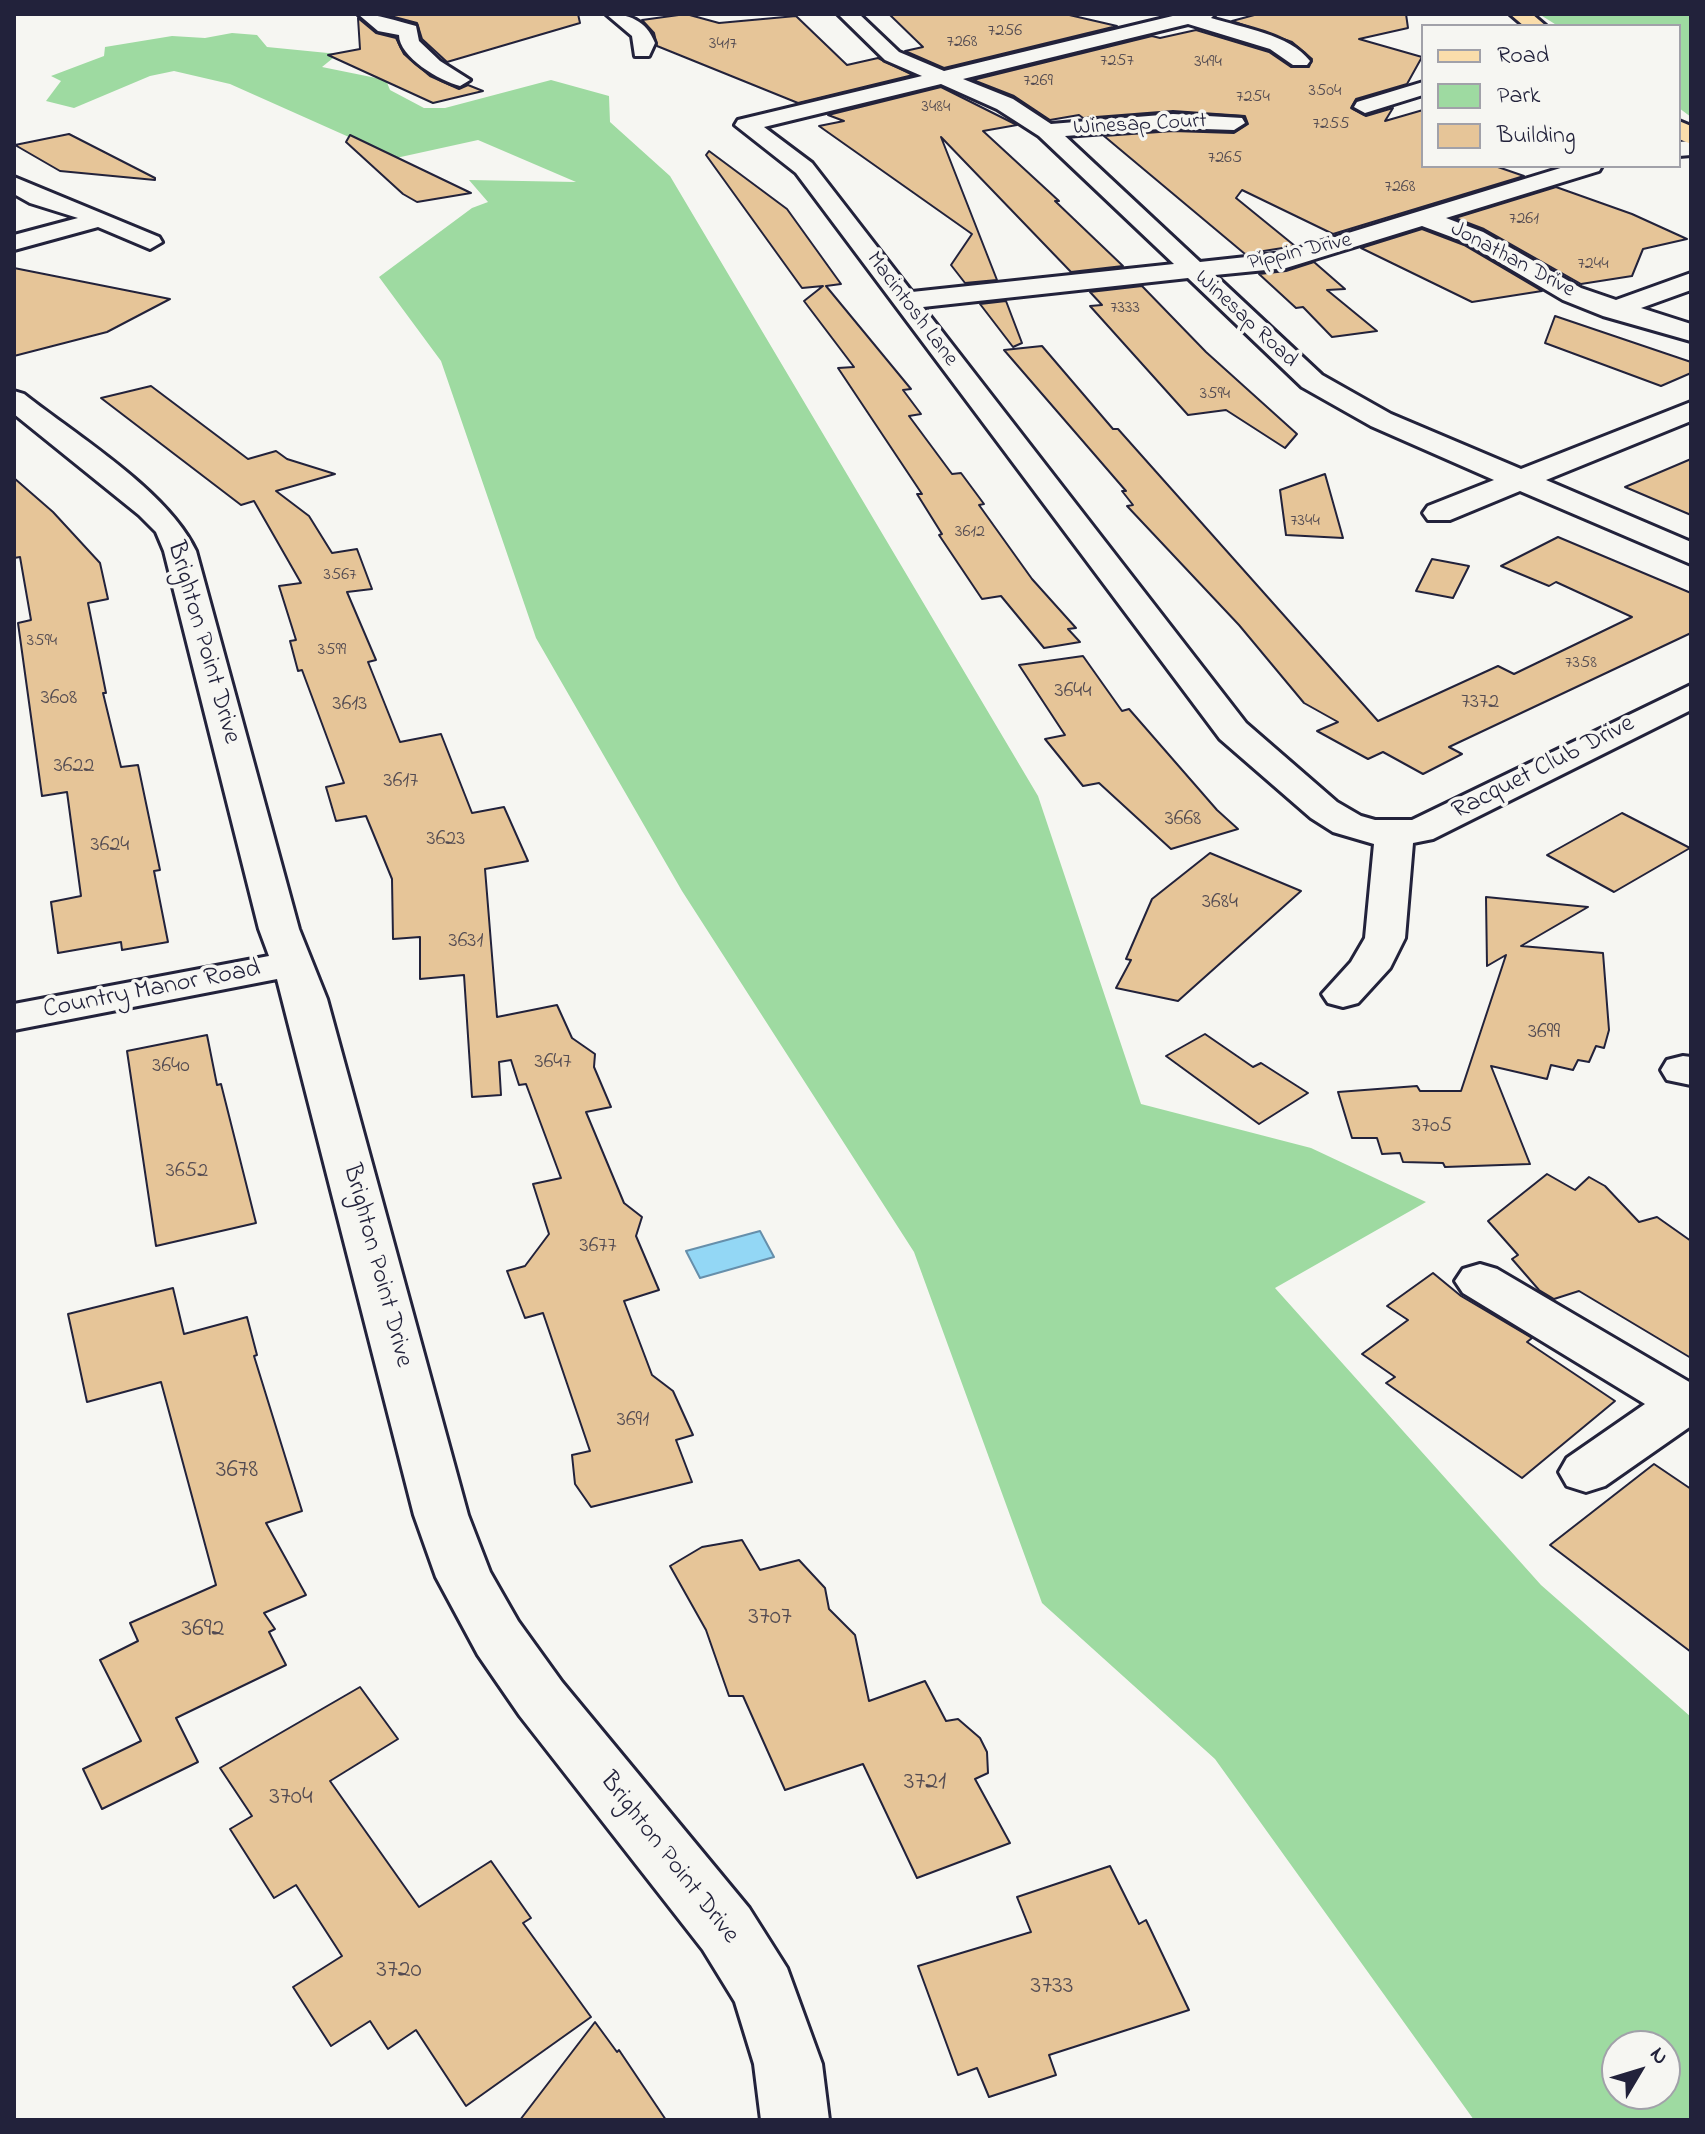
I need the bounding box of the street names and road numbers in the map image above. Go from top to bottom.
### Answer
street label: Winesap Court [1073,109,1207,143]
street label: Jonathan Drive [1445,217,1579,305]
street label: Pippin Drive [1246,228,1354,278]
street label: Macintosh Lane [859,248,963,372]
street label: Winesap Road [1188,266,1302,374]
street label: Brighton Point Drive [158,538,246,748]
street label: Racquet Club Drive [1448,710,1640,828]
street label: Country Manor Road [41,955,263,1027]
street label: Brighton Point Drive [334,1161,418,1371]
street label: Brighton Point Drive [591,1767,745,1951]

